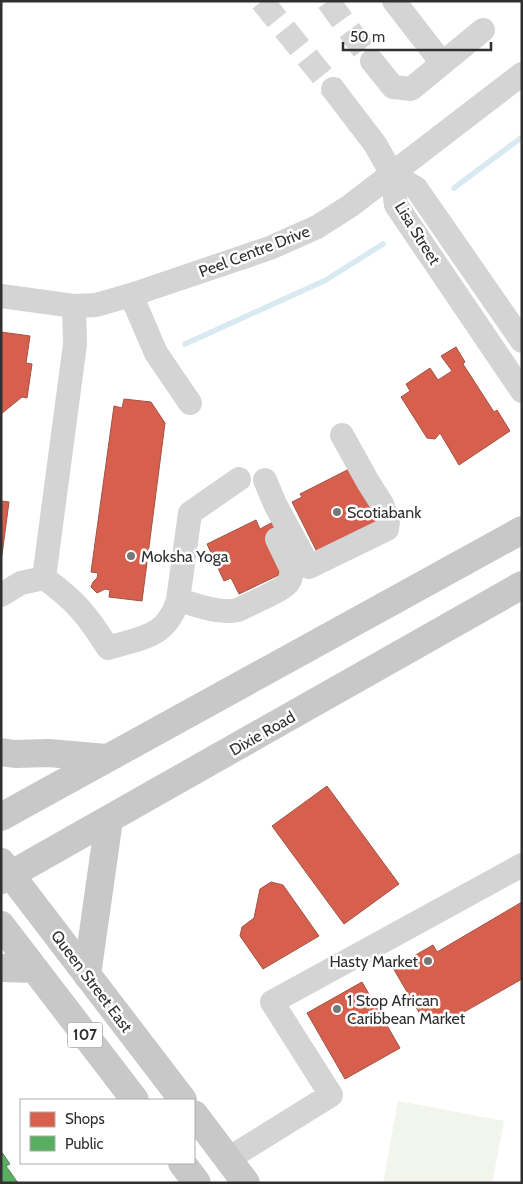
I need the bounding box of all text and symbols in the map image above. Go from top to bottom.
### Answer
scale bar [343,20,490,52]
text: 50 m [350,28,385,46]
street label: Lisa Street [391,198,445,269]
street label: Peel Centre Drive [196,222,312,281]
place label: Scotiabank [347,503,422,522]
marker: Scotiabank [331,506,343,518]
place label: Moksha Yoga [141,547,229,566]
marker: Moksha Yoga [125,550,137,562]
street label: Dixie Road [226,707,298,760]
street label: Queen Street East [47,927,137,1037]
place label: Hasty Market [329,952,419,971]
marker: Hasty Market [422,955,434,967]
place label: 1 Stop African Caribbean Market [347,991,466,1028]
marker: 1 Stop African Caribbean Market [331,1003,343,1015]
road number: 107 [68,1022,102,1048]
legend [20,1099,195,1164]
text: Shops [65,1110,105,1128]
text: Public [65,1135,103,1153]

